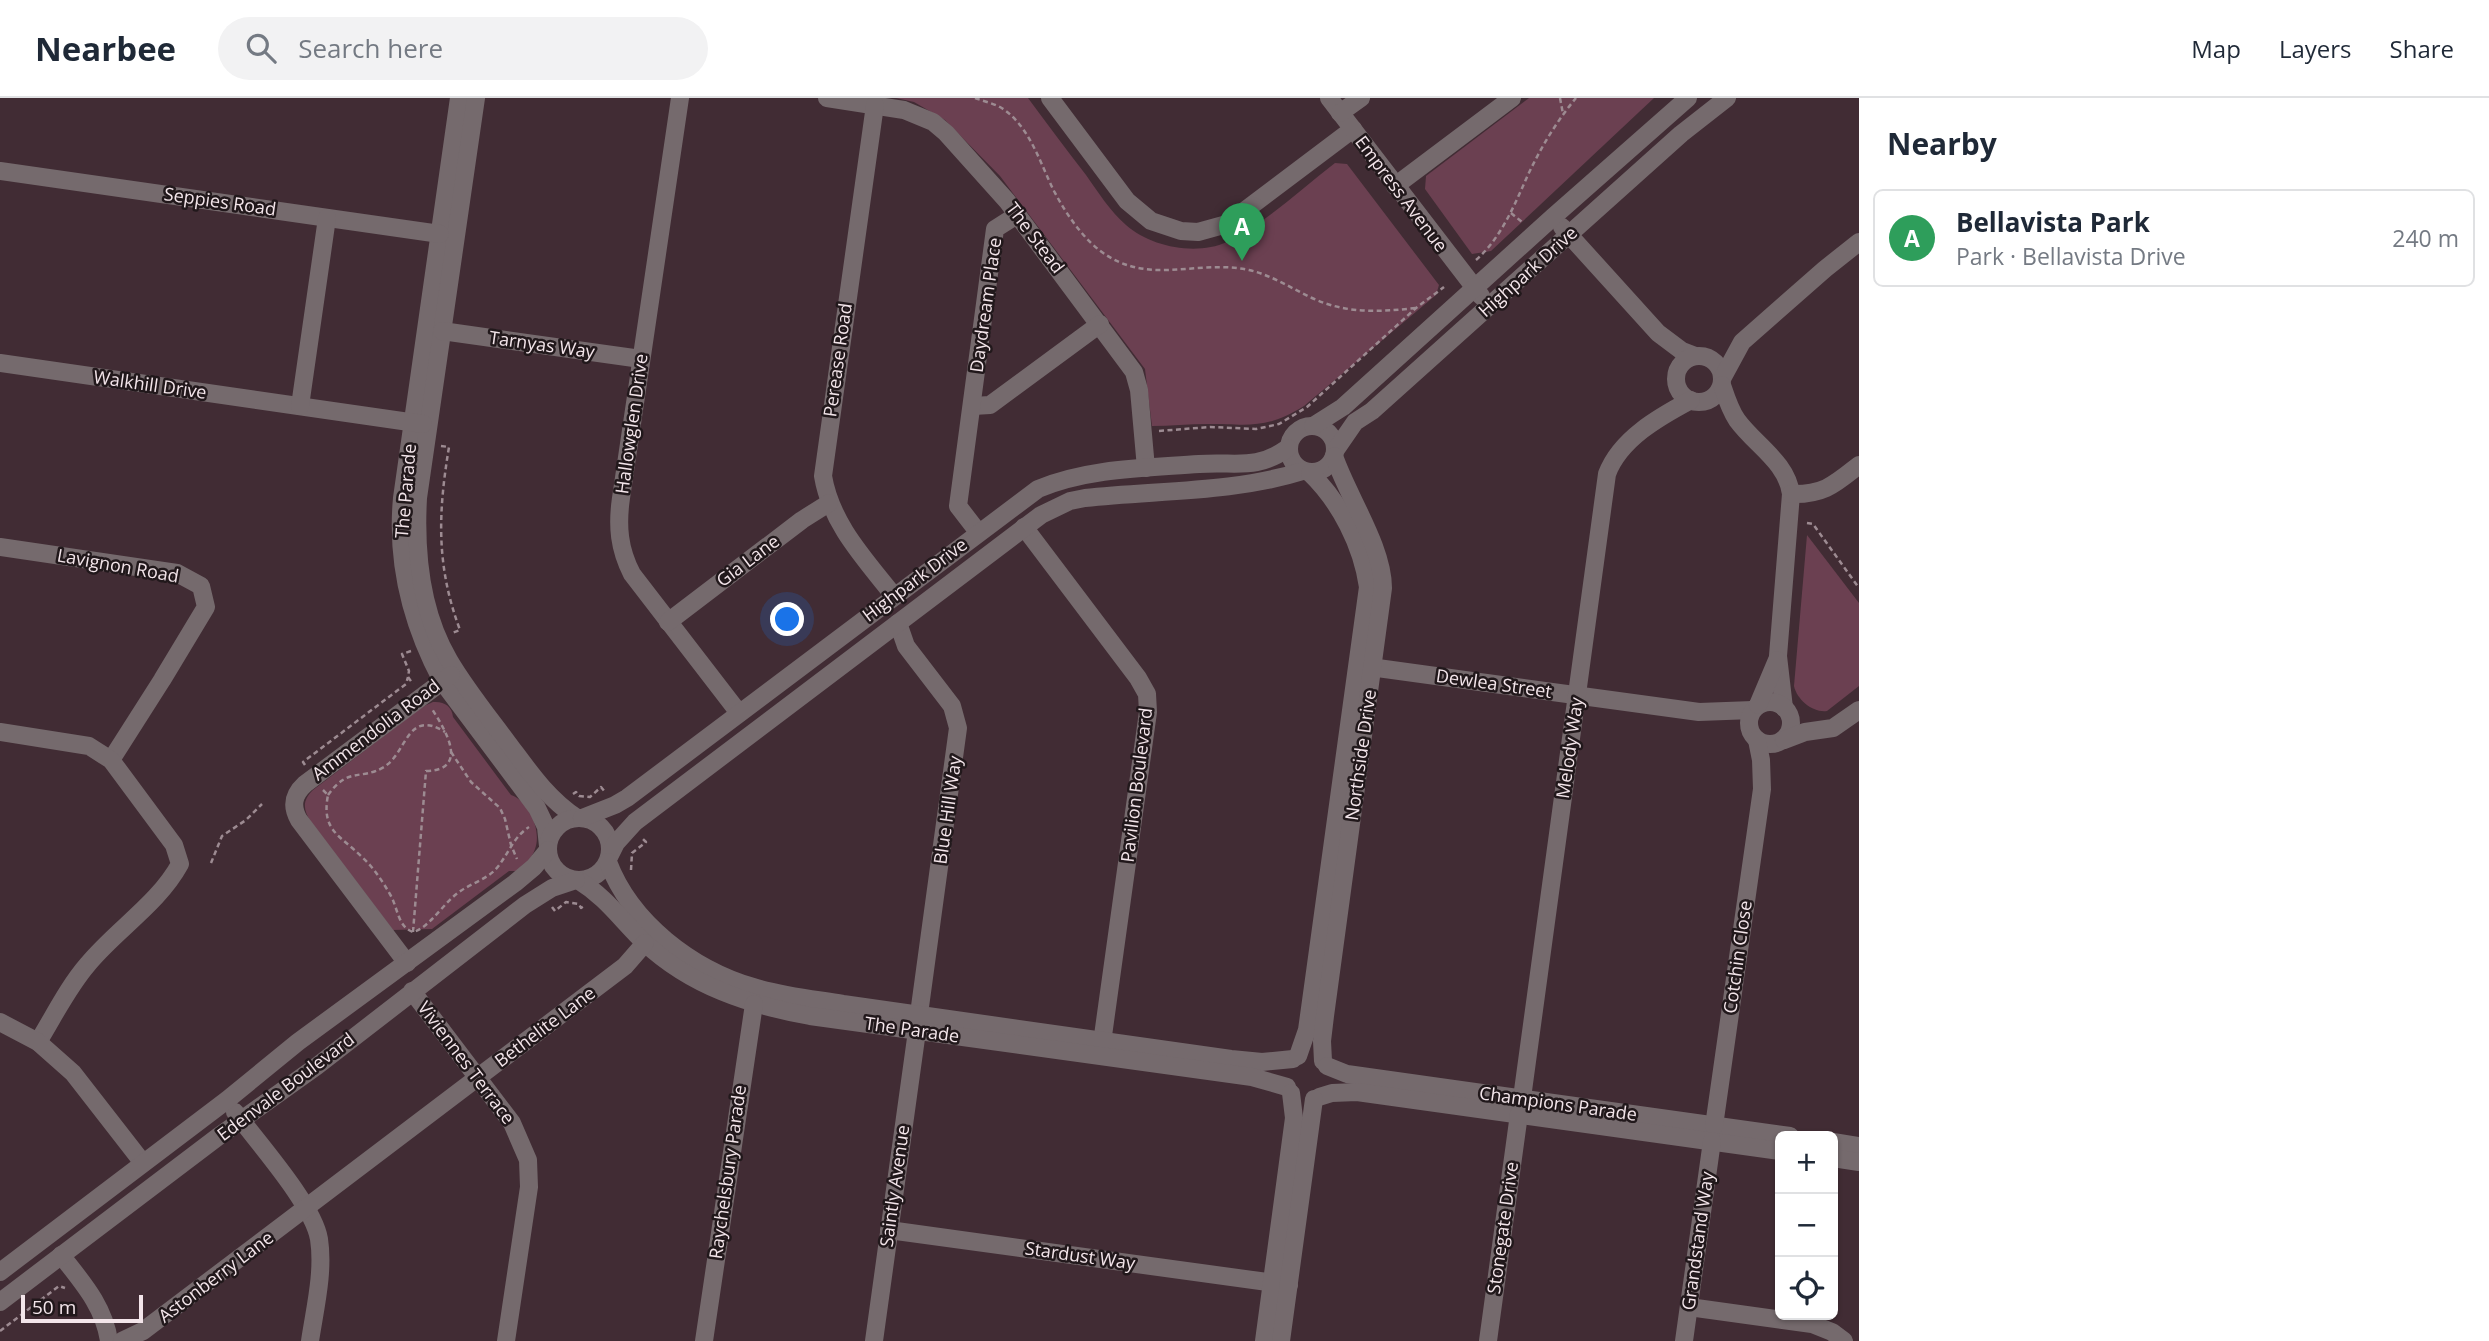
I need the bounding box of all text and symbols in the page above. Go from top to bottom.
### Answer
search box [218,17,708,80]
text: Nearbee [35,26,176,71]
icon: search [242,29,280,67]
text: Search here [298,30,443,66]
text: Map [2191,32,2241,65]
text: Layers [2279,32,2352,65]
text: Share [2390,32,2454,65]
text: Nearby [1887,123,1997,164]
street label: Empress Avenue [1350,130,1453,256]
street label: Seppies Road [163,181,278,221]
street label: The Stead [1001,197,1070,278]
pin: A [1219,203,1265,261]
text: Bellavista Park [1956,204,2150,240]
street label: Highpark Drive [1473,220,1582,322]
text: A [1904,222,1920,254]
text: 240 m [2392,222,2459,254]
street label: Daydream Place [964,236,1006,374]
text: Park · Bellavista Drive [1956,240,2186,272]
street label: Perease Road [817,301,857,418]
street label: Tarnyas Way [488,325,597,363]
street label: Hallowglen Drive [609,352,653,496]
street label: Walkhill Drive [92,364,208,404]
street label: The Parade [389,443,421,539]
street label: Gia Lane [711,529,784,592]
street label: Highpark Drive [857,532,972,626]
street label: Lavignon Road [55,542,181,588]
your location [770,602,804,636]
street label: Dewlea Street [1435,663,1554,703]
street label: Ammendolia Road [307,673,444,785]
street label: Northside Drive [1339,688,1381,822]
street label: Melody Way [1550,695,1588,800]
street label: Pavilion Boulevard [1115,706,1157,864]
street label: Blue Hill Way [928,753,967,866]
street label: Cotchin Close [1717,899,1757,1015]
street label: Bethelite Lane [489,980,600,1072]
street label: Viviennes Terrace [413,996,521,1129]
street label: The Parade [863,1011,961,1048]
street label: Edenvale Boulevard [212,1027,359,1146]
street label: Champions Parade [1478,1080,1639,1126]
street label: Raychelsbury Parade [703,1083,751,1260]
street label: Saintly Avenue [874,1123,914,1248]
map controls [1775,1131,1838,1320]
button: + [1775,1131,1838,1194]
street label: Stonegate Drive [1481,1160,1523,1296]
street label: Grandstand Way [1675,1169,1719,1312]
button: − [1775,1194,1838,1257]
street label: Astonberry Lane [153,1225,278,1327]
street label: Stardust Way [1024,1235,1138,1275]
button: locate [1775,1257,1838,1320]
scale bar [21,1292,144,1324]
text: 50 m [32,1294,76,1320]

